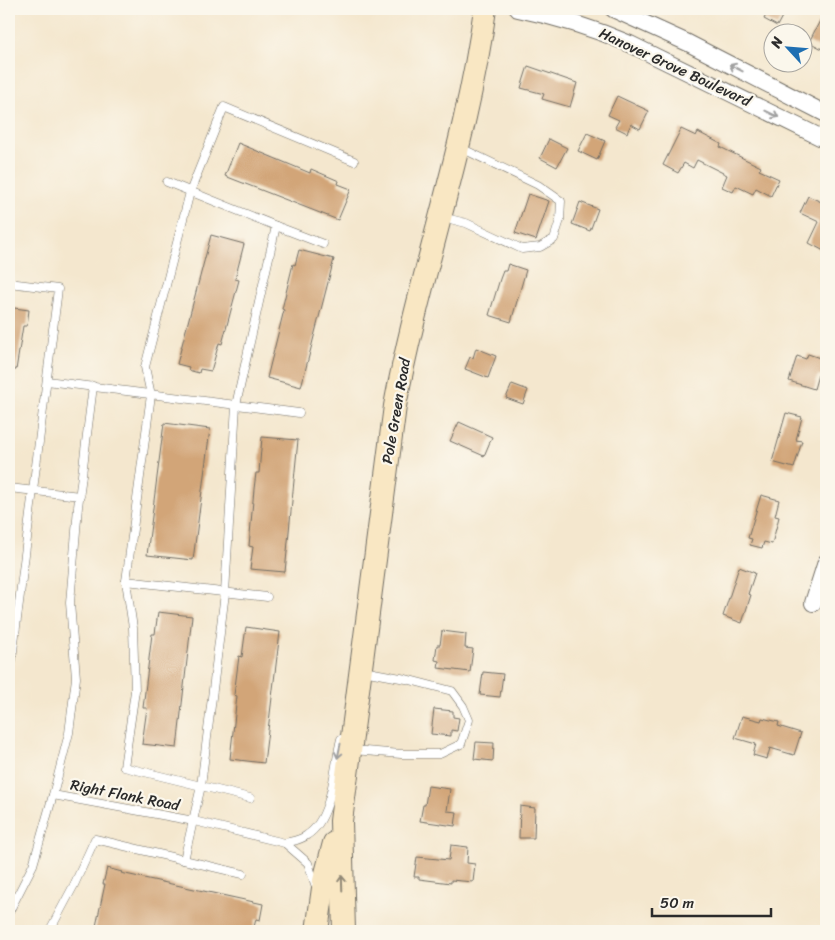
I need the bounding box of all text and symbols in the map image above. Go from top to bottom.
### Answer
street label: Hanover Grove Boulevard [595,20,756,114]
north arrow [762,22,812,72]
text: N [763,32,790,53]
one-way arrow [729,63,744,72]
one-way arrow [764,110,779,119]
street label: Pole Green Road [374,355,418,466]
one-way arrow [333,743,343,759]
street label: Right Flank Road [68,772,183,819]
one-way arrow [337,875,347,891]
scale bar [652,885,771,917]
text: 50 m [660,890,695,916]

